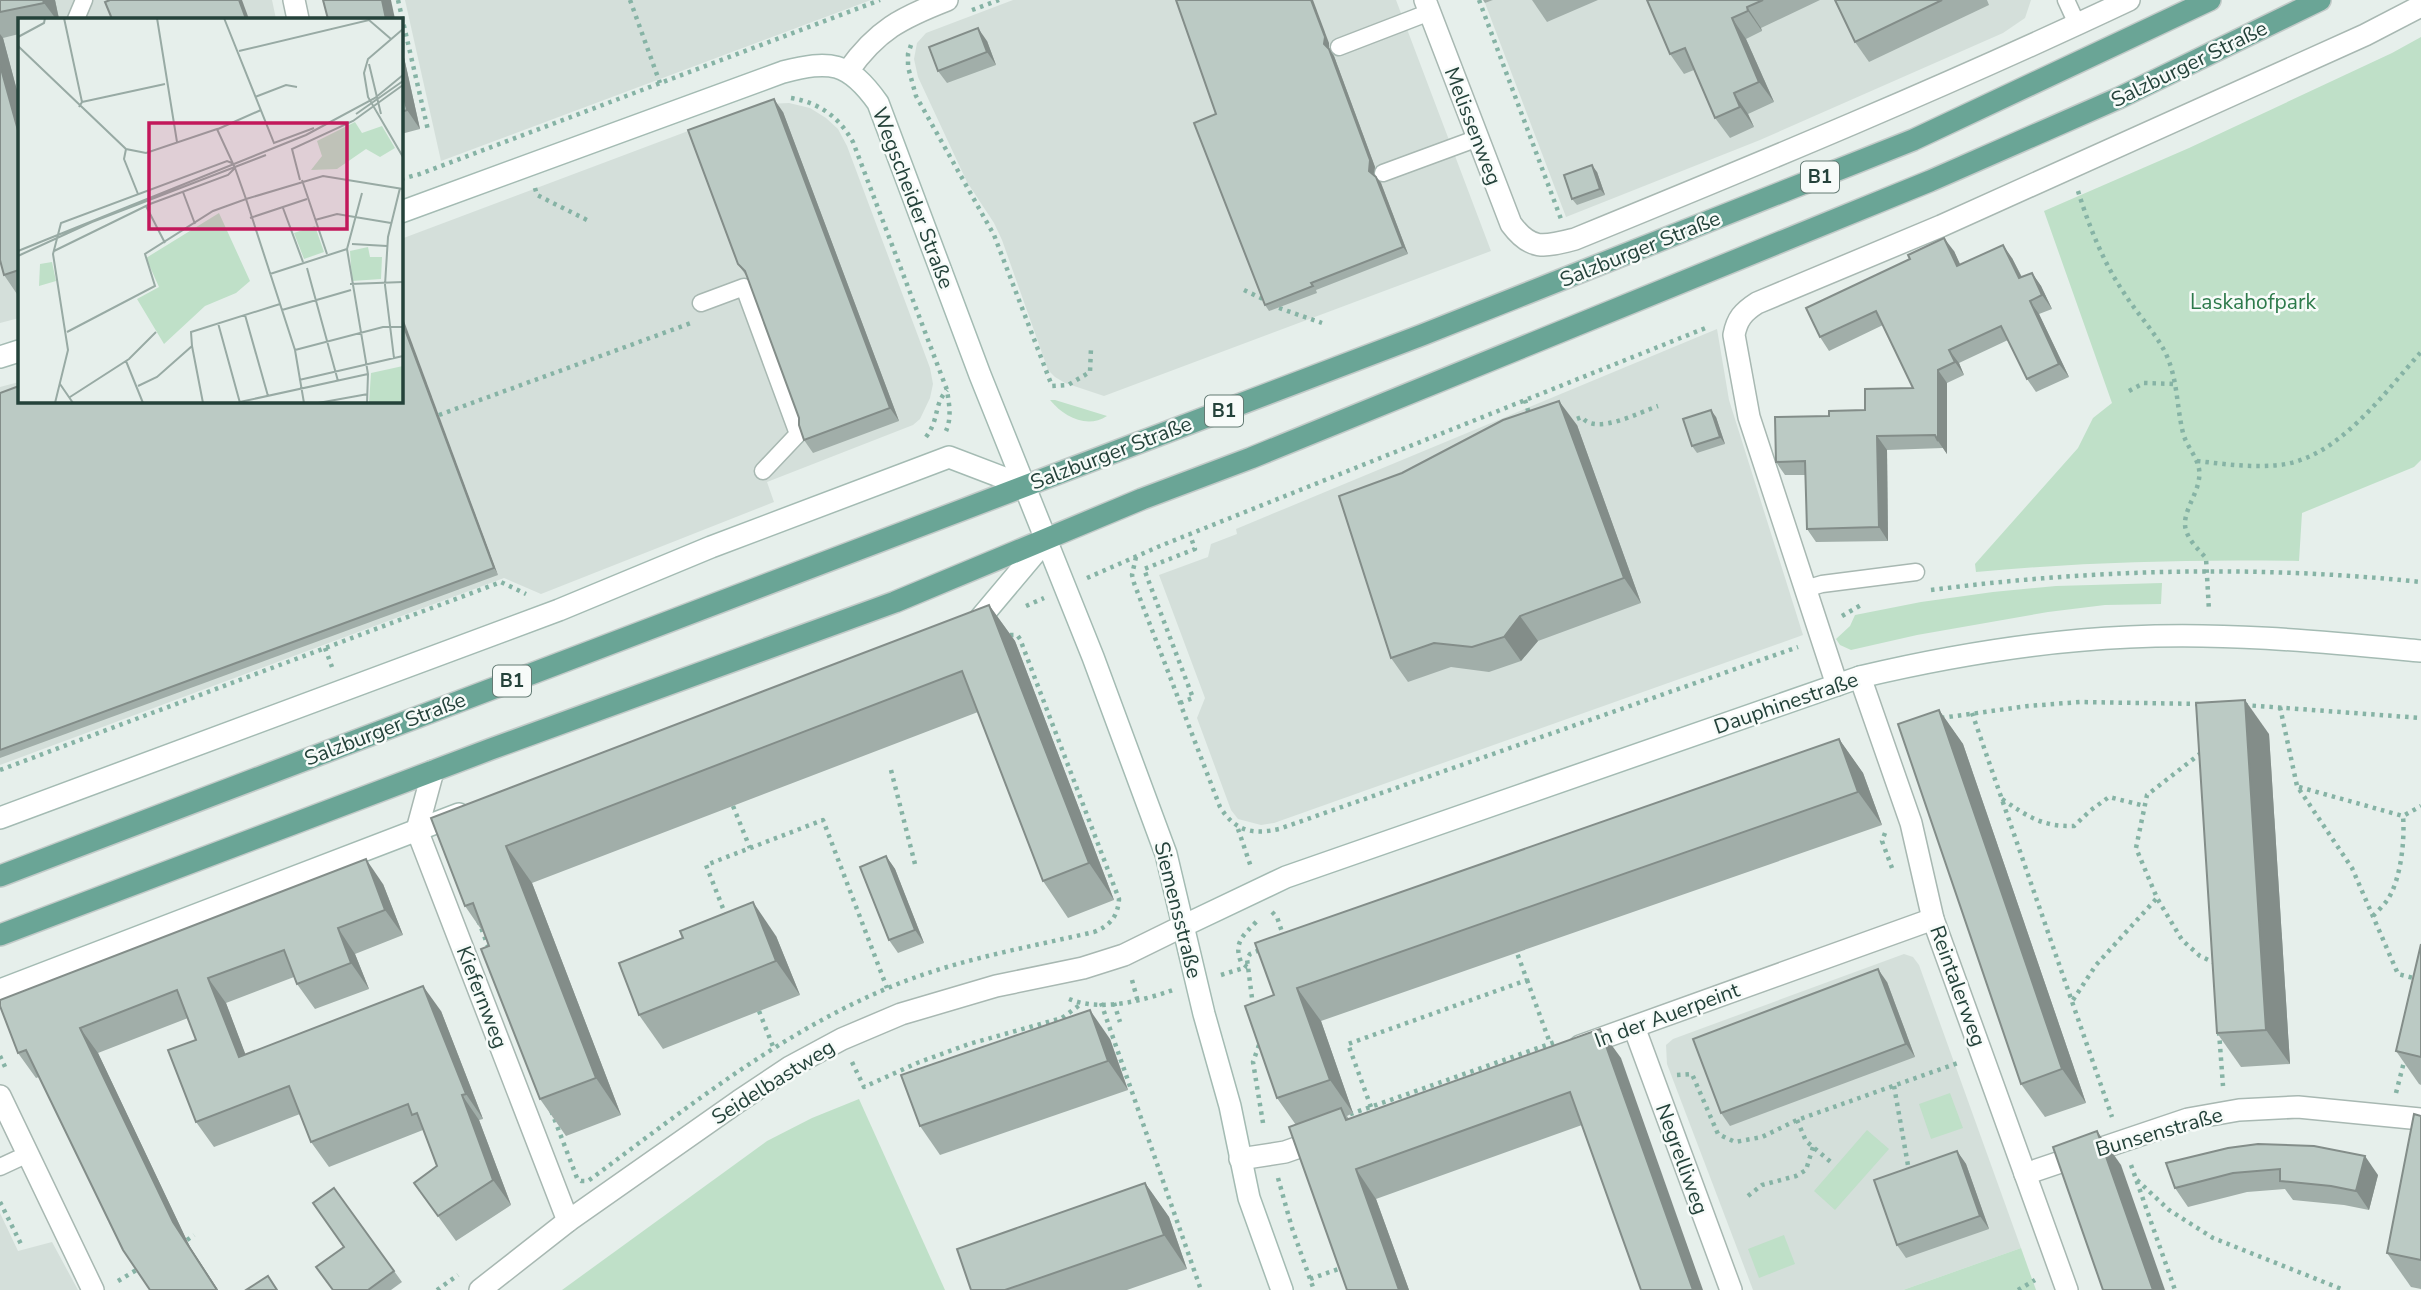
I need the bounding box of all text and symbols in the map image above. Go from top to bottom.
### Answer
street label: Salzburger Straße [2106,14,2272,114]
inset map [18,18,402,402]
street label: Melissenweg [1438,63,1508,189]
street label: Wegscheider Straße [865,103,961,293]
road number: B1 [1801,162,1839,192]
street label: Salzburger Straße [1556,204,1724,294]
park label: Laskahofpark [2190,288,2317,316]
road number: B1 [1205,396,1243,426]
street label: Salzburger Straße [1026,409,1196,497]
street label: Dauphinestraße [1710,665,1862,741]
road number: B1 [493,666,531,696]
street label: Salzburger Straße [300,685,470,773]
street label: Siemensstraße [1147,839,1209,981]
street label: Reintalerweg [1923,922,1993,1050]
street label: Kiefernweg [450,942,514,1052]
street label: In der Auerpeint [1591,976,1744,1054]
street label: Seidelbastweg [706,1033,840,1131]
street label: Negrelliweg [1649,1100,1715,1218]
street label: Bunsenstraße [2092,1100,2226,1164]

